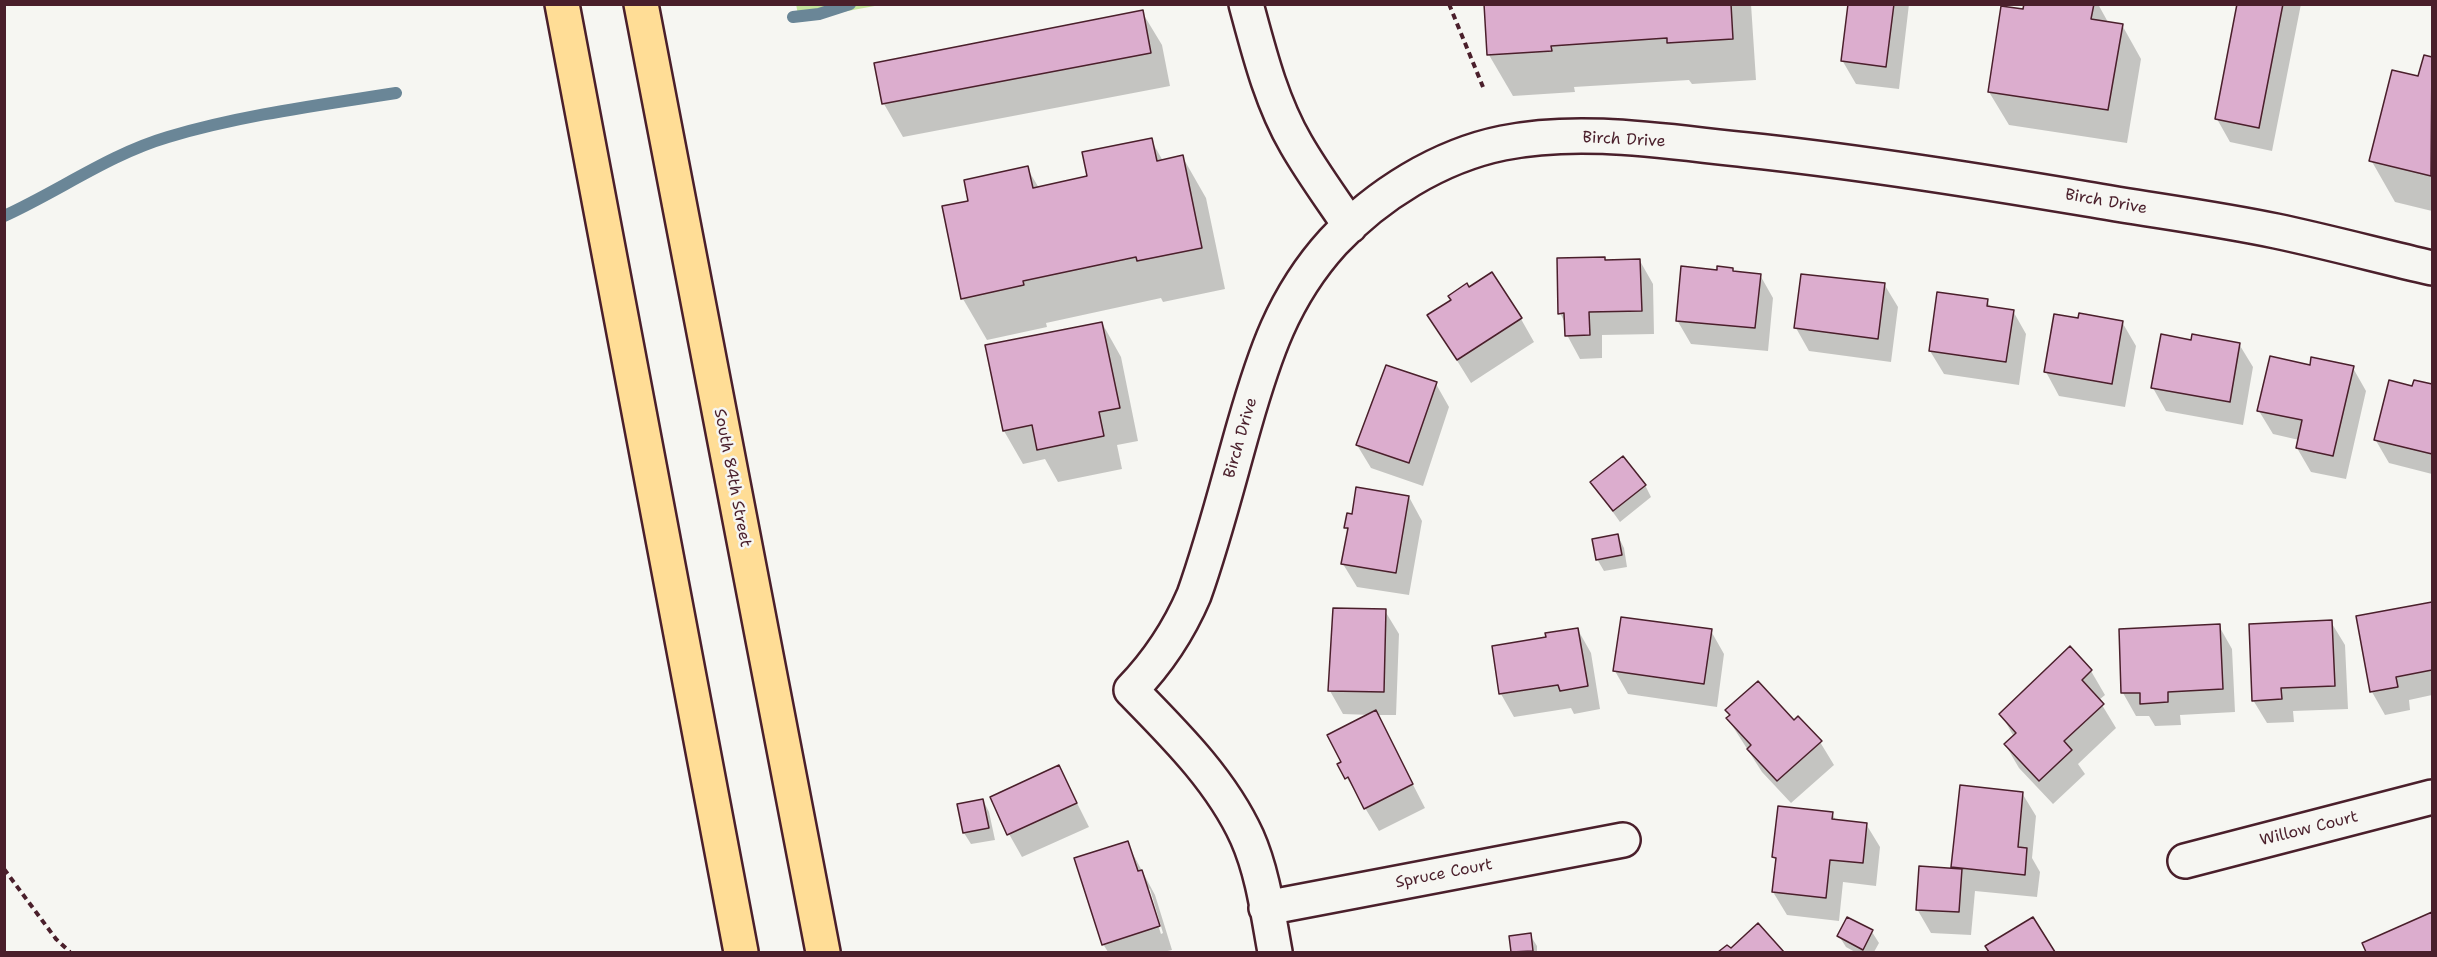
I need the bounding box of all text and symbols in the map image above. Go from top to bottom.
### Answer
street label: Birch Drive [1582,128,1666,152]
street label: Birch Drive [2063,185,2149,219]
street label: Birch Drive [1220,395,1262,481]
street label: South 84th Street [709,407,755,549]
street label: Willow Court [2258,808,2360,850]
street label: Spruce Court [1394,855,1494,893]

